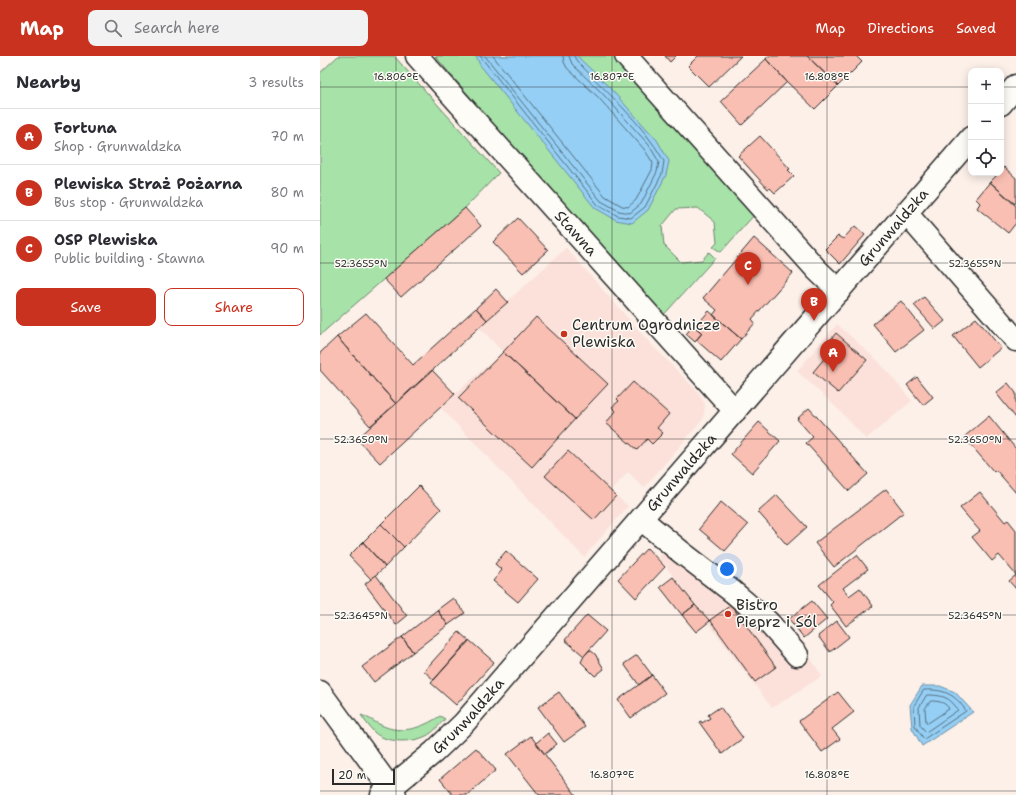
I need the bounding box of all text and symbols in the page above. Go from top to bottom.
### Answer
search box [88,10,368,46]
text: Map [20,16,64,41]
icon: search [102,17,124,39]
text: Search here [134,18,220,38]
text: Map [816,19,846,37]
text: Directions [868,19,934,37]
text: Saved [956,19,996,37]
map controls [968,68,1004,176]
button: + [968,68,1004,104]
text: 16.806°E [374,70,418,83]
text: 16.807°E [590,70,634,83]
text: 16.808°E [804,70,850,83]
text: Nearby [16,71,81,93]
text: 3 results [248,74,304,91]
button: − [968,104,1004,140]
text: Fortuna [54,118,117,138]
text: A [24,128,34,145]
text: 70 m [270,128,304,145]
text: Shop · Grunwaldzka [54,138,181,155]
button: locate [968,140,1004,176]
text: Plewiska Straż Pożarna [54,174,242,194]
text: B [25,184,33,201]
text: 80 m [270,184,304,201]
street label: Grunwaldzka [854,184,933,271]
text: Bus stop · Grunwaldzka [54,194,203,211]
street label: Stawna [550,206,602,261]
text: OSP Plewiska [54,230,157,250]
text: C [25,240,33,257]
text: 90 m [270,240,304,257]
text: Public building · Stawna [54,250,205,267]
pin: C [735,252,761,285]
text: 52.3655°N [335,257,387,270]
text: 52.3655°N [949,257,1001,270]
button: Save [16,288,156,326]
button: Share [164,288,304,326]
pin: B [801,288,827,321]
place label: Centrum Ogrodnicze Plewiska [572,315,720,352]
marker: Centrum Ogrodnicze Plewiska [559,329,569,339]
pin: A [820,339,846,372]
street label: Grunwaldzka [642,428,721,516]
text: 52.3650°N [334,433,388,446]
text: 52.3650°N [948,433,1002,446]
your location [717,559,737,579]
place label: Bistro Pieprz i Sól [736,595,818,632]
text: 52.3645°N [334,609,388,622]
marker: Bistro Pieprz i Sól [723,609,733,619]
text: 52.3645°N [948,609,1002,622]
street label: Grunwaldzka [428,673,509,759]
scale bar [332,767,395,786]
text: 20 m [338,768,366,783]
text: 16.807°E [590,768,634,781]
text: 16.808°E [804,768,850,781]

